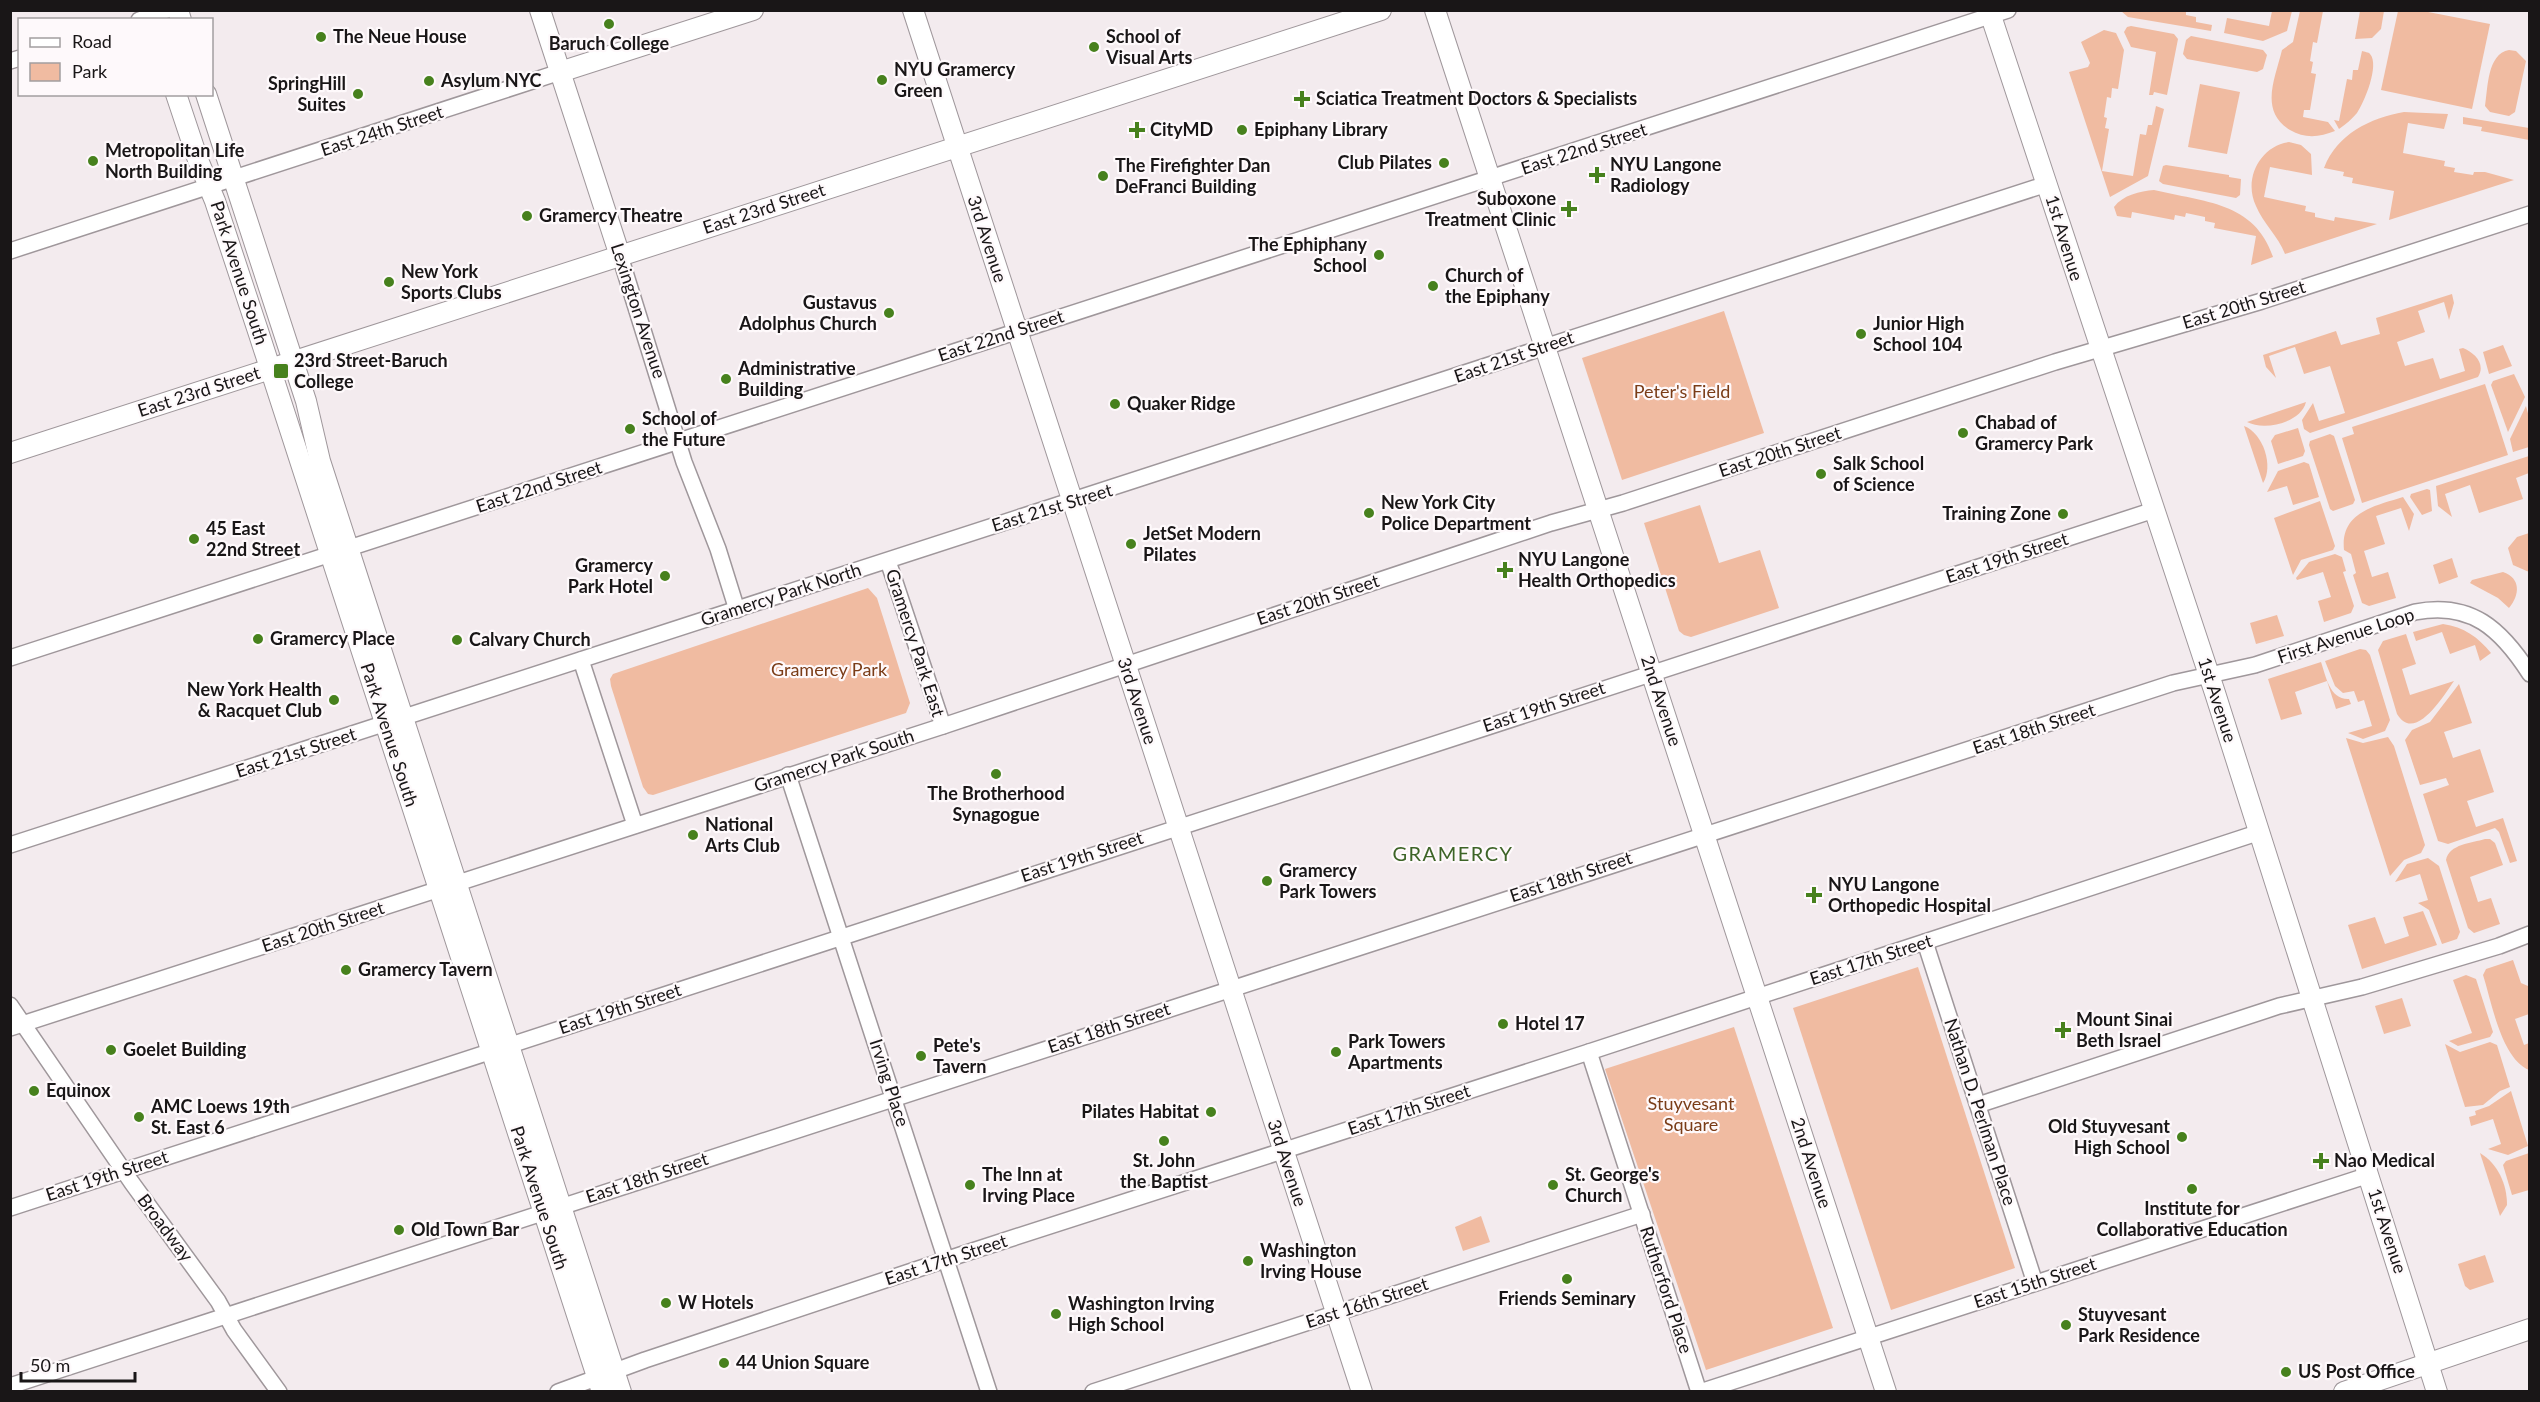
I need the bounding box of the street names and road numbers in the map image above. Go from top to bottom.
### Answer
street label: East 24th Street [318,100,446,160]
street label: East 22nd Street [1518,117,1650,179]
street label: East 23rd Street [700,178,828,238]
street label: 3rd Avenue [964,192,1012,285]
street label: 1st Avenue [2042,192,2088,283]
street label: Park Avenue South [206,198,274,347]
street label: Lexington Avenue [607,240,671,381]
street label: East 20th Street [2180,275,2308,333]
street label: East 22nd Street [935,304,1067,366]
street label: East 21st Street [1451,325,1577,387]
street label: East 23rd Street [135,361,263,421]
street label: East 20th Street [1716,421,1844,481]
street label: East 22nd Street [473,455,605,517]
street label: East 21st Street [989,478,1115,536]
street label: East 19th Street [1943,527,2071,587]
street label: Gramercy Park North [698,558,864,630]
street label: Gramercy Park East [882,566,950,720]
street label: East 20th Street [1254,569,1382,629]
street label: First Avenue Loop [2275,603,2417,668]
street label: 2nd Avenue [1637,653,1687,749]
street label: 3rd Avenue [1114,654,1162,747]
street label: 1st Avenue [2194,654,2242,745]
street label: Park Avenue South [356,660,424,809]
street label: East 19th Street [1480,676,1608,736]
street label: East 18th Street [1970,698,2098,758]
street label: East 21st Street [233,722,359,782]
street label: Gramercy Park South [751,724,917,796]
street label: East 19th Street [1018,826,1146,886]
street label: East 18th Street [1507,846,1635,906]
street label: East 20th Street [259,896,387,956]
street label: East 17th Street [1807,929,1935,989]
street label: East 19th Street [556,978,684,1038]
street label: East 18th Street [1045,997,1173,1057]
street label: Nathan D. Perlman Place [1940,1015,2022,1208]
street label: Irving Place [865,1036,914,1129]
street label: East 17th Street [1345,1079,1473,1139]
street label: 2nd Avenue [1787,1115,1837,1211]
street label: 3rd Avenue [1264,1116,1312,1209]
street label: Park Avenue South [506,1123,574,1272]
street label: East 19th Street [43,1145,171,1205]
street label: East 18th Street [583,1147,711,1207]
street label: 1st Avenue [2364,1185,2412,1276]
street label: Broadway [133,1189,199,1266]
street label: Rutherford Place [1636,1223,1698,1356]
street label: East 17th Street [882,1229,1010,1289]
street label: East 15th Street [1971,1252,2099,1312]
street label: East 16th Street [1303,1272,1431,1332]

